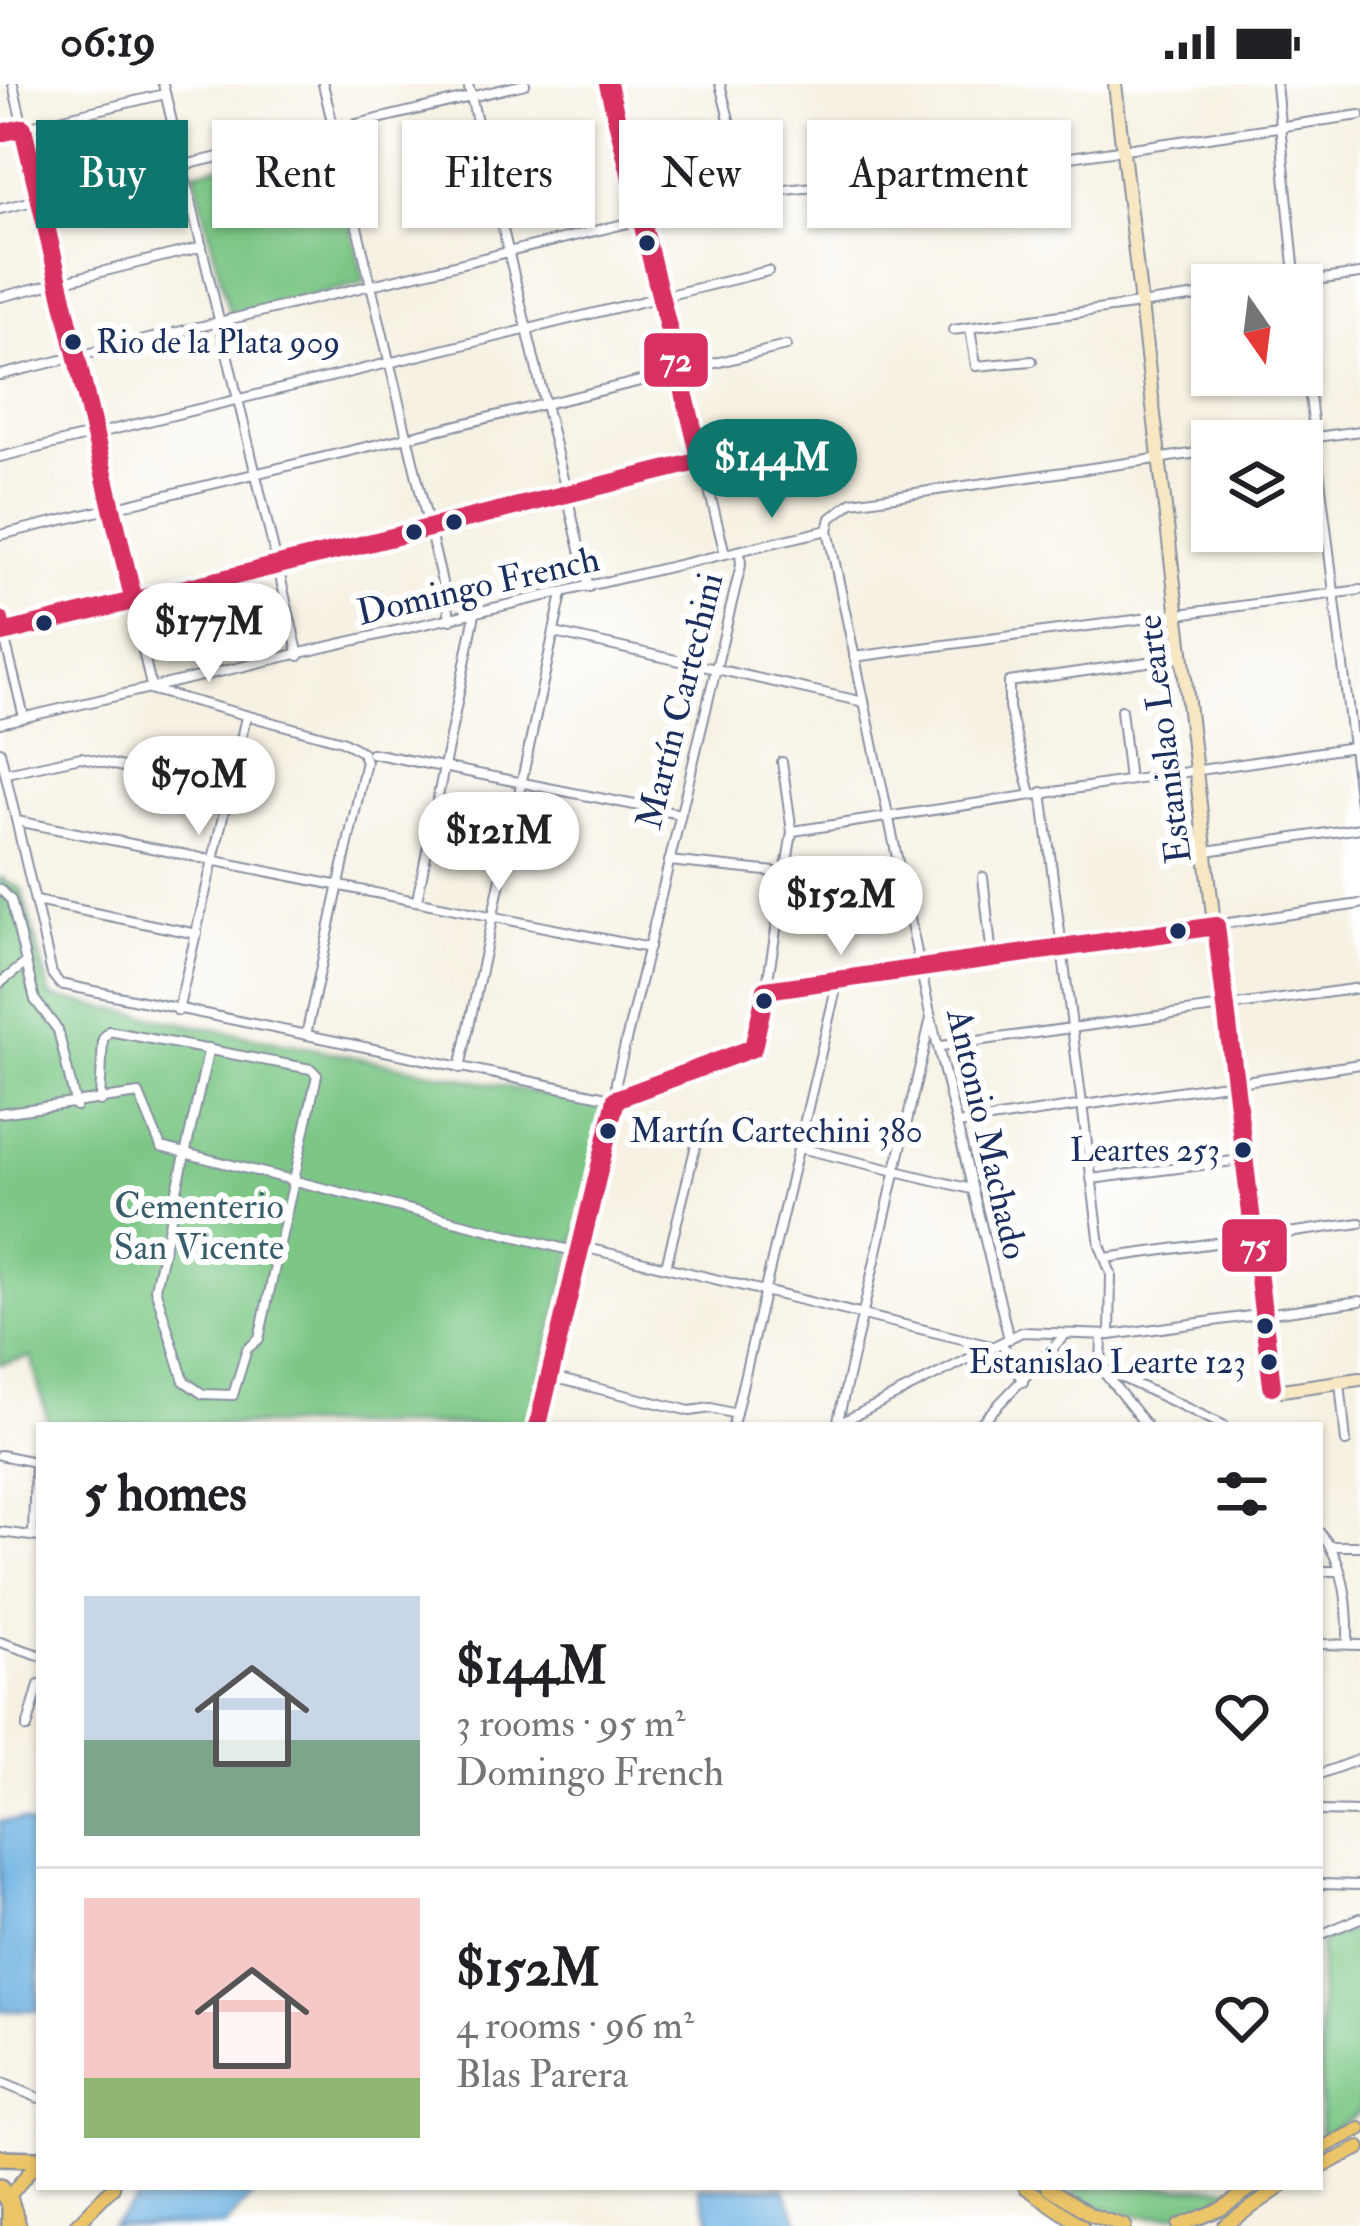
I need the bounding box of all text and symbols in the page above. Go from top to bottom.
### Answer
text: 06:19 [60,14,156,70]
chip: Buy [36,120,188,228]
chip: Rent [212,120,378,228]
chip: Filters [402,120,595,228]
chip: New [619,120,783,228]
chip: Apartment [807,120,1071,228]
unlabelled marker [636,232,658,254]
north arrow [1191,264,1323,396]
map controls [1191,264,1323,552]
place label: Rio de la Plata 909 [96,322,340,363]
marker: Rio de la Plata 909 [62,331,84,353]
line badge: 72 [642,331,710,389]
text: 72 [660,340,692,381]
pin: $144M [688,419,856,521]
button: layers [1191,420,1323,552]
text: $144M [714,433,830,482]
unlabelled marker [443,511,465,533]
unlabelled marker [403,521,425,543]
street label: Domingo French [352,536,604,636]
street label: Martín Cartechini [626,568,734,834]
pin: $177M [125,583,293,685]
text: $177M [154,597,264,646]
unlabelled marker [33,612,55,634]
street label: Estanislao Learte [1126,612,1202,866]
pin: $70M [128,736,270,838]
text: $70M [150,750,248,799]
pin: $121M [415,792,583,894]
text: $121M [445,806,553,855]
pin: $152M [757,856,925,958]
text: $152M [786,870,896,919]
unlabelled marker [1167,920,1189,942]
unlabelled marker [753,990,775,1012]
street label: Antonio Machado [936,1003,1038,1264]
place label: Martín Cartechini 380 [630,1111,923,1152]
marker: Martín Cartechini 380 [597,1120,619,1142]
place label: Leartes 253 [1070,1130,1220,1171]
marker: Leartes 253 [1232,1139,1254,1161]
park label: Cementerio San Vicente [114,1184,284,1270]
line badge: 75 [1220,1217,1289,1274]
text: 75 [1240,1226,1270,1267]
unlabelled marker [1254,1315,1276,1337]
place label: Estanislao Learte 123 [969,1342,1246,1383]
marker: Estanislao Learte 123 [1258,1351,1280,1373]
icon: filters [1209,1461,1275,1527]
text: 5 homes [84,1462,247,1526]
text: $144M [456,1635,607,1699]
icon: home [180,1644,324,1788]
icon: heart [1209,1683,1275,1749]
text: 3 rooms · 95 m² [456,1699,685,1748]
text: Domingo French [456,1748,724,1797]
text: $152M [456,1937,600,2001]
icon: home [180,1946,324,2090]
icon: heart [1209,1985,1275,2051]
text: 4 rooms · 96 m² [456,2001,694,2050]
text: Blas Parera [456,2050,628,2099]

